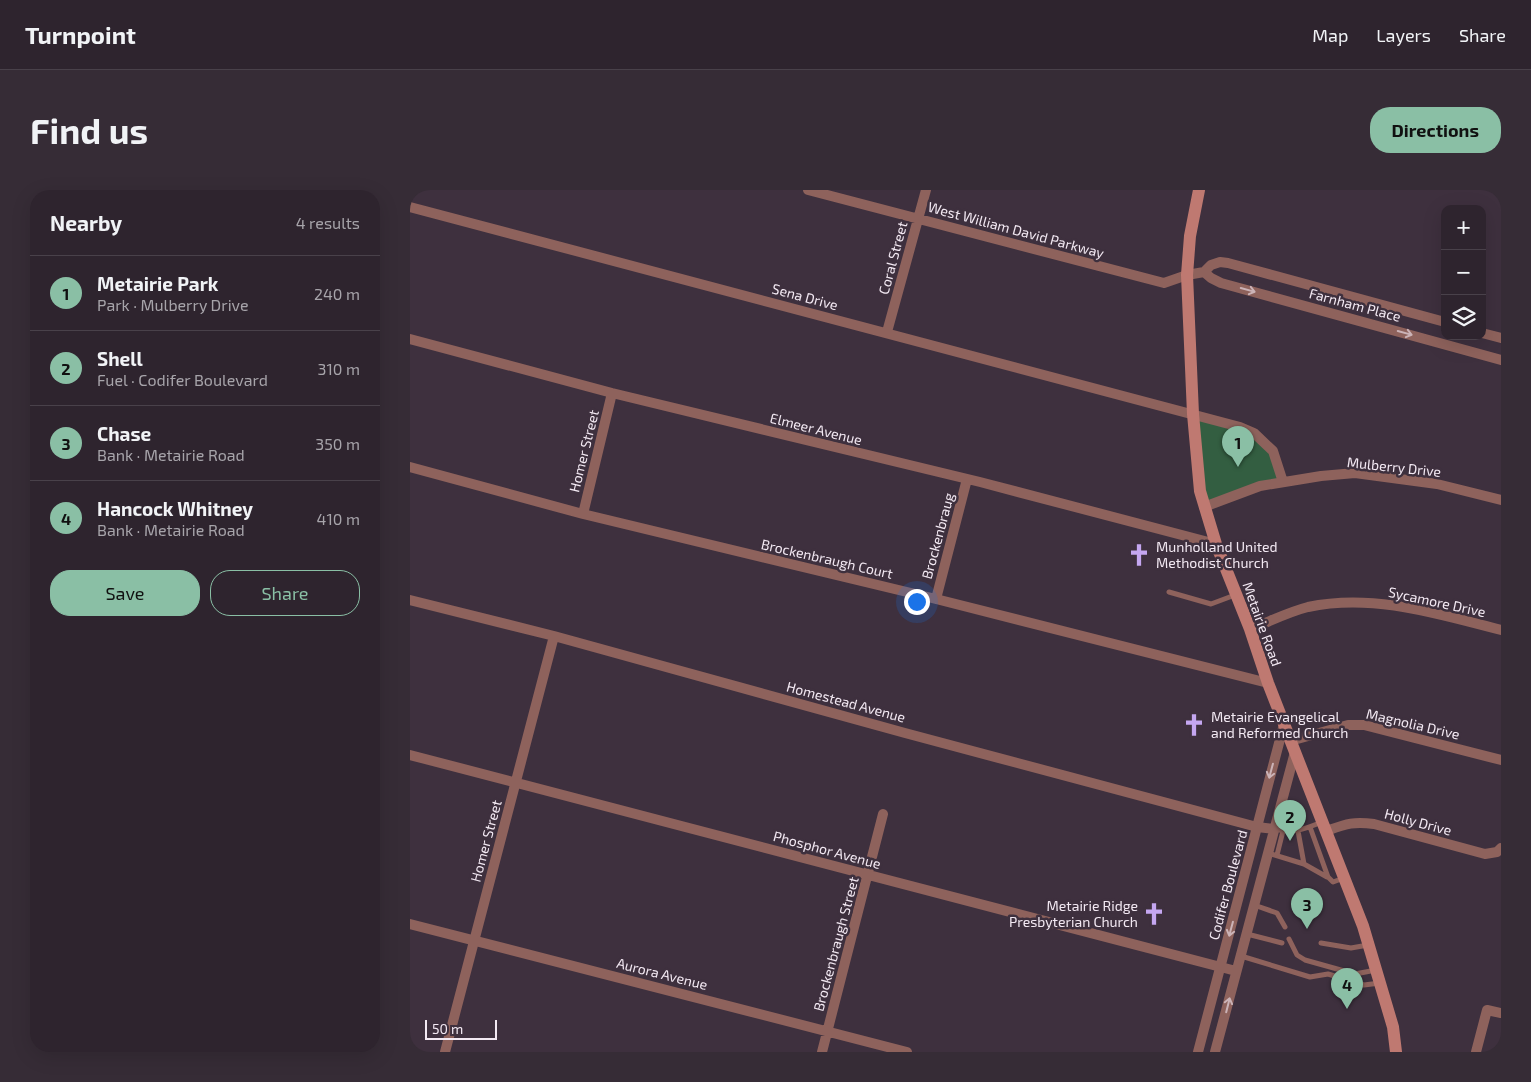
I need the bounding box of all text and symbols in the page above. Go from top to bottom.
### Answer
text: Turnpoint [25,20,136,49]
text: Map [1312,24,1348,46]
text: Layers [1376,24,1431,46]
text: Share [1459,24,1506,46]
button: Directions [1370,107,1501,153]
text: Find us [30,109,148,151]
street label: West William David Parkway [926,198,1107,261]
map controls [1441,205,1486,340]
button: + [1441,205,1486,250]
text: Nearby [50,210,122,235]
text: 4 results [296,213,360,232]
street label: Coral Street [875,219,910,296]
button: − [1441,250,1486,295]
text: Metairie Park [97,272,218,295]
street label: Sena Drive [770,280,840,313]
text: 1 [63,284,69,303]
text: 240 m [314,284,360,303]
street label: Farnham Place [1307,284,1403,325]
one-way arrow [1240,286,1256,296]
text: Park · Mulberry Drive [97,295,249,314]
button: layers [1441,295,1486,340]
one-way arrow [1396,329,1412,339]
text: Shell [97,347,143,370]
text: 2 [61,359,71,378]
text: 310 m [318,359,360,378]
text: Fuel · Codifer Boulevard [97,370,268,389]
street label: Homer Street [565,408,602,494]
street label: Elmeer Avenue [768,409,864,448]
text: Chase [97,422,151,445]
pin: 1 [1222,426,1254,467]
text: 3 [61,434,71,453]
text: 350 m [315,434,360,453]
text: Bank · Metairie Road [97,445,245,464]
street label: Mulberry Drive [1346,453,1442,480]
street label: Brockenbraug [918,491,957,581]
text: Hancock Whitney [97,497,253,520]
text: 4 [61,509,71,528]
text: 410 m [317,509,360,528]
text: Bank · Metairie Road [97,520,245,539]
street label: Brockenbraugh Court [760,535,895,582]
place label: Munholland United Methodist Church [1156,538,1278,571]
church icon: Munholland United Methodist Church [1126,542,1152,568]
button: Save [50,570,200,616]
button: Share [210,570,360,616]
street label: Metairie Road [1239,579,1286,668]
street label: Sycamore Drive [1387,583,1487,620]
your location [904,589,930,615]
street label: Homestead Avenue [785,677,907,726]
street label: Magnolia Drive [1365,704,1462,743]
place label: Metairie Evangelical and Reformed Church [1211,708,1348,741]
church icon: Metairie Evangelical and Reformed Church [1181,712,1207,738]
one-way arrow [1266,763,1276,779]
street label: Homer Street [466,798,505,884]
pin: 2 [1274,800,1306,841]
street label: Holly Drive [1383,804,1454,839]
street label: Phosphor Avenue [771,827,883,872]
street label: Codifer Boulevard [1205,828,1250,942]
street label: Brockenbraugh Street [809,875,862,1013]
pin: 3 [1291,888,1323,929]
place label: Metairie Ridge Presbyterian Church [1009,897,1138,930]
church icon: Metairie Ridge Presbyterian Church [1141,901,1167,927]
one-way arrow [1225,920,1235,936]
street label: Aurora Avenue [615,954,709,993]
pin: 4 [1331,968,1363,1009]
one-way arrow [1224,997,1233,1013]
scale bar [425,1017,498,1040]
text: 50 m [432,1020,463,1037]

